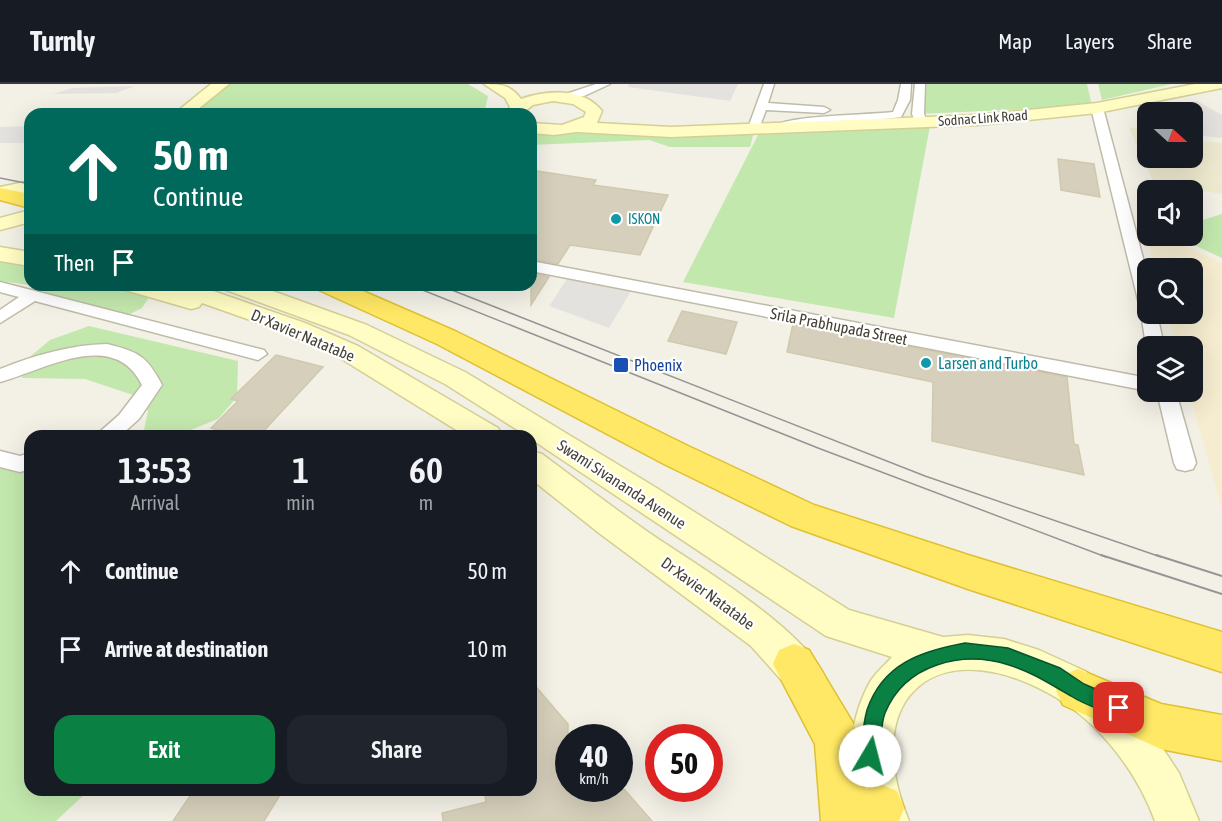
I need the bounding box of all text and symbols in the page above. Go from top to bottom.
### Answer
text: Turnly [30,25,95,57]
text: Map [998,29,1032,53]
text: Layers [1065,29,1115,53]
text: Share [1148,29,1192,53]
north arrow [1137,102,1203,168]
map controls [1137,102,1203,402]
street label: Sodnac Link Road [938,107,1028,129]
text: 50 m [153,131,228,179]
icon: ahead [54,132,132,210]
button: sound [1137,180,1203,246]
text: Continue [153,181,243,212]
place label: ISKON [628,211,660,227]
marker: ISKON [609,212,623,226]
icon: arrive [107,246,140,279]
text: Then [54,250,95,276]
button: search [1137,258,1203,324]
street label: Srila Prabhupada Street [769,304,909,349]
street label: Dr Xavier Natatabe [248,305,358,365]
button: layers [1137,336,1203,402]
place label: Larsen and Turbo [938,354,1038,372]
marker: Phoenix [612,356,630,374]
place label: Phoenix [634,356,683,374]
marker: Larsen and Turbo [919,356,933,370]
street label: Swami Sivananda Avenue [554,436,690,532]
text: 13:53 [118,449,192,491]
text: 1 [292,449,309,491]
text: 60 [409,449,443,491]
text: Arrival [131,491,180,514]
text: min [286,491,315,514]
text: m [419,491,433,514]
street label: Dr Xavier Natatabe [658,553,758,633]
icon: ahead [54,555,87,588]
text: Continue [105,558,179,584]
text: 50 m [467,558,507,584]
icon: arrive [54,633,87,666]
text: Arrive at destination [105,636,268,662]
text: 10 m [467,636,507,662]
pin [1093,682,1144,733]
icon: arrive [1102,691,1135,724]
button: Exit [54,715,275,784]
button: Share [287,715,507,784]
speed limit sign: 50 [645,724,723,802]
position arrow [838,724,902,788]
text: 40 [580,739,608,773]
text: km/h [579,770,609,787]

